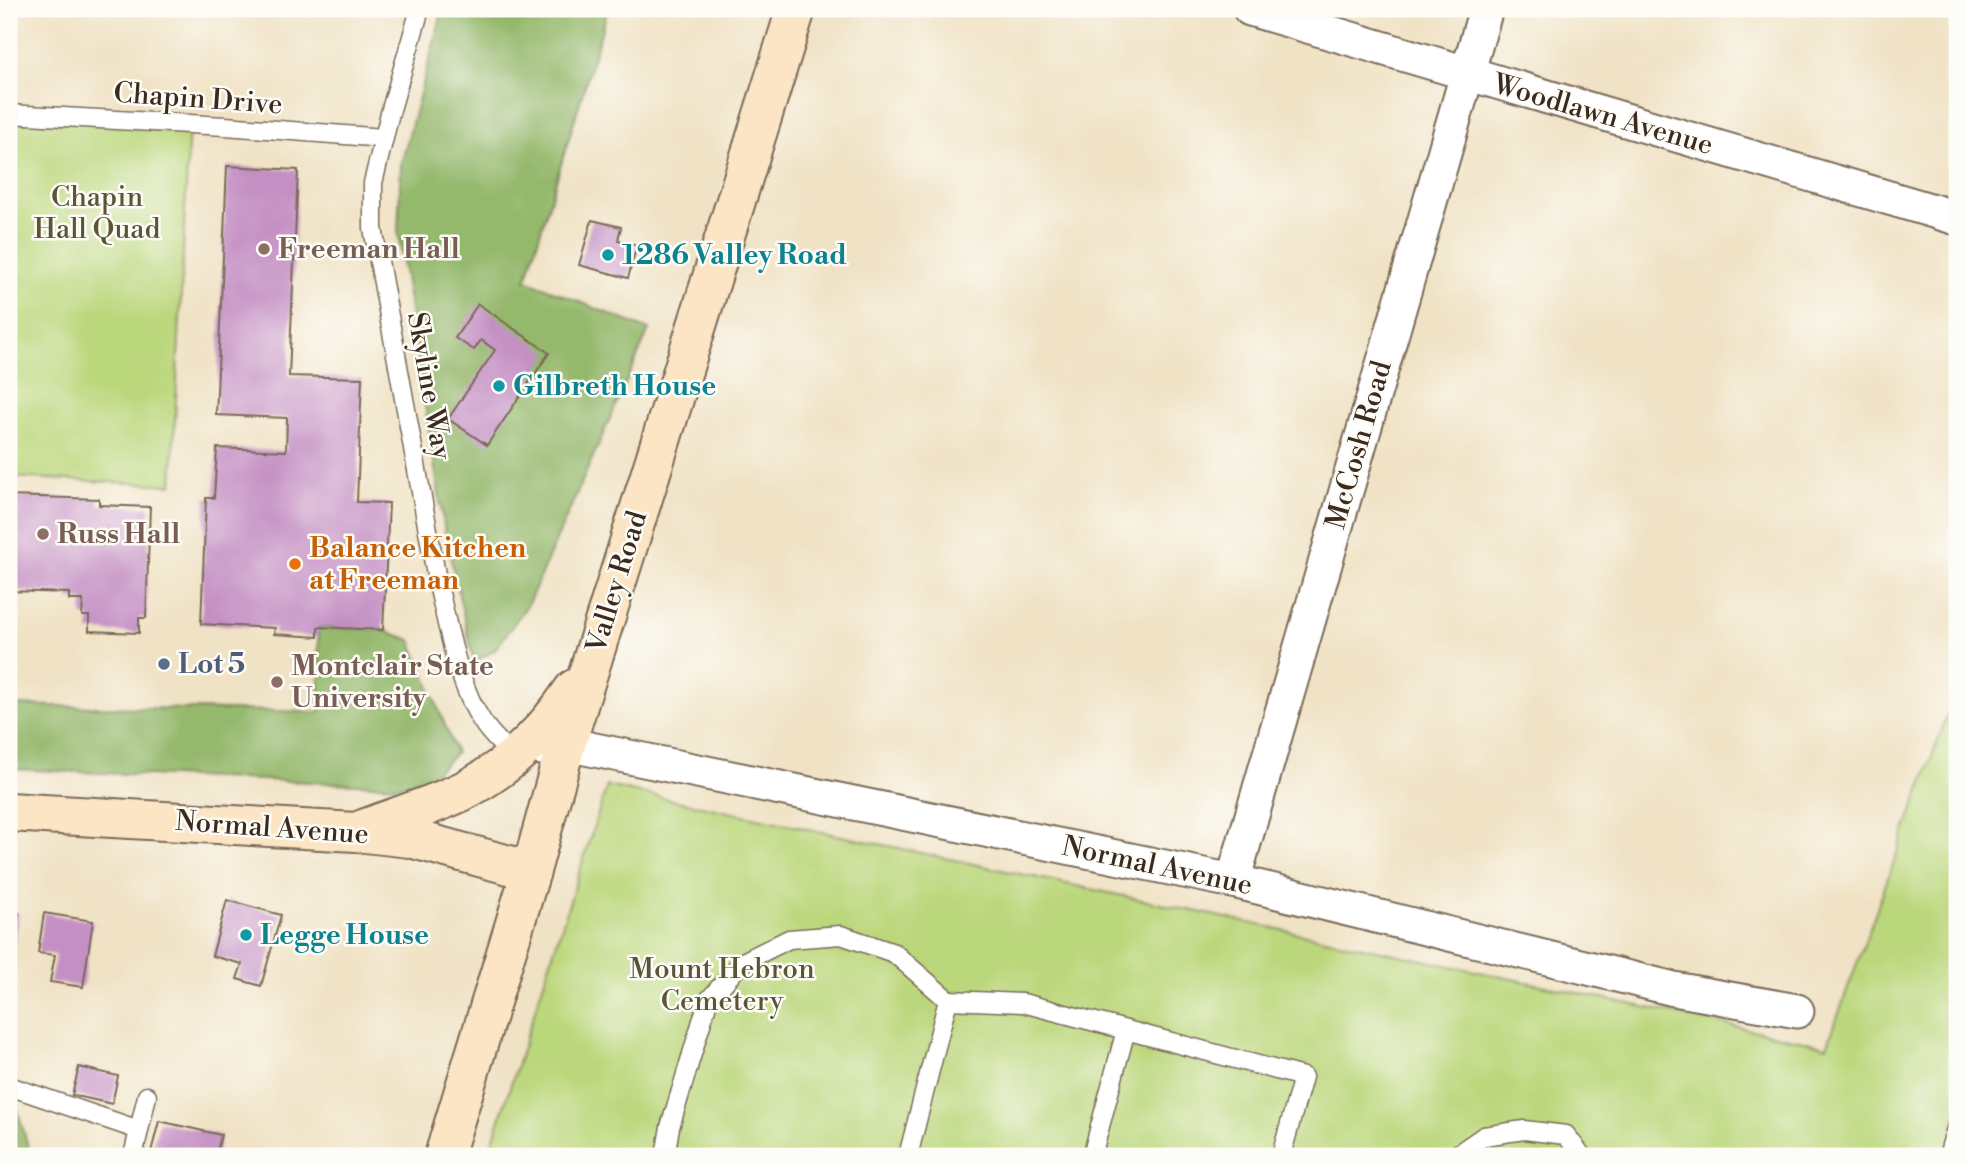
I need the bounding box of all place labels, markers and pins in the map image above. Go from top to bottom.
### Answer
place label: Freeman Hall [278,232,460,267]
place label: 1286 Valley Road [622,238,847,273]
marker: Freeman Hall [256,241,272,257]
marker: 1286 Valley Road [600,247,616,263]
place label: Gilbreth House [513,369,716,404]
marker: Gilbreth House [491,378,507,394]
place label: Russ Hall [57,517,180,552]
marker: Russ Hall [35,526,51,542]
place label: Balance Kitchen at Freeman [309,531,526,598]
marker: Balance Kitchen at Freeman [287,556,303,572]
place label: Lot 5 [178,647,245,682]
place label: Montclair State University [291,649,494,716]
marker: Lot 5 [156,656,172,672]
marker: Montclair State University [269,674,285,690]
place label: Legge House [260,918,429,953]
marker: Legge House [238,927,254,943]

